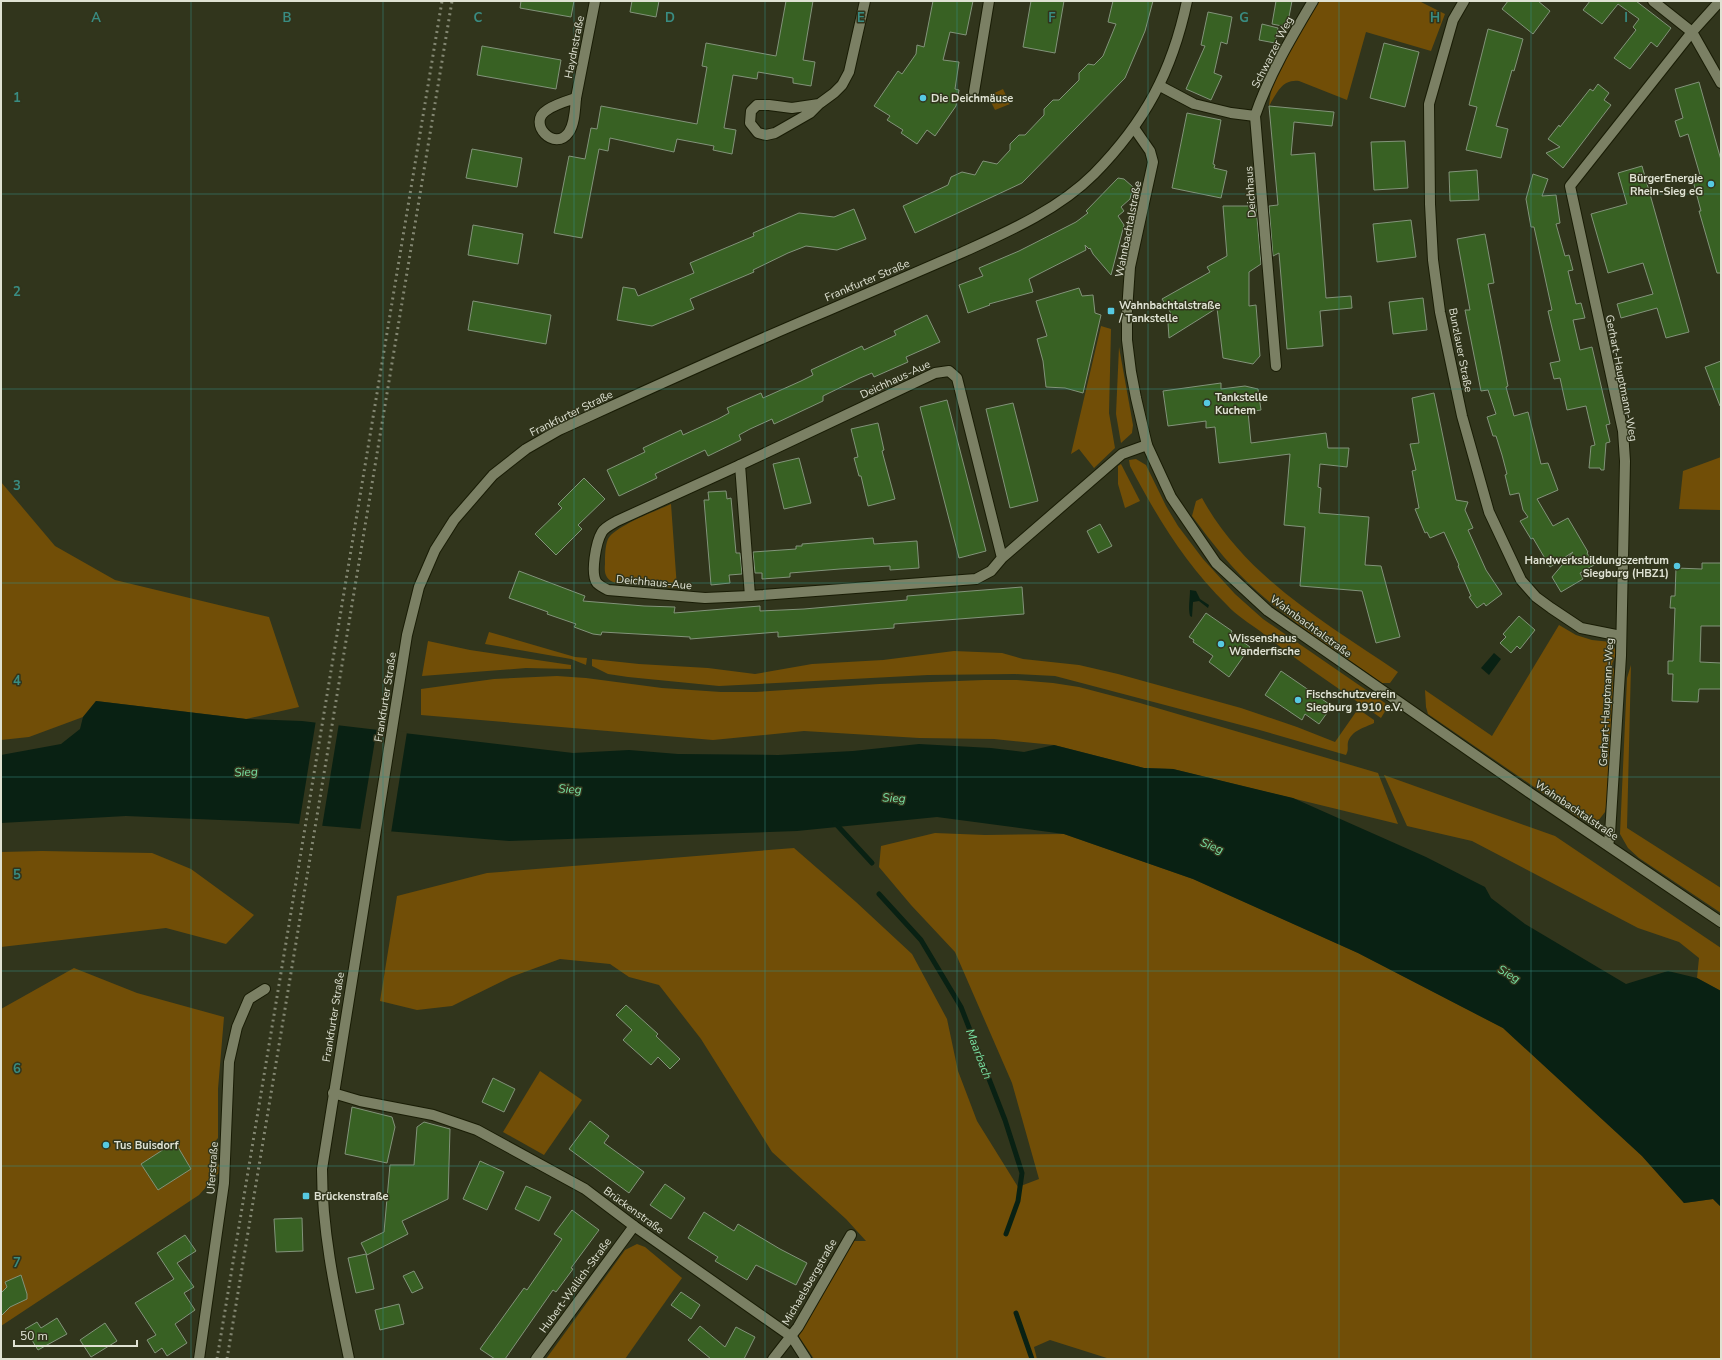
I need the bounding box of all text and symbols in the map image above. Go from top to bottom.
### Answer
text: A [91,9,101,27]
text: B [283,9,292,27]
text: C [474,9,483,27]
text: D [665,9,675,27]
text: E [857,9,865,27]
text: F [1048,9,1056,27]
text: G [1239,9,1249,27]
text: H [1430,9,1440,27]
text: I [1624,9,1628,27]
street label: Haydnstraße [561,14,588,80]
street label: Schwarzer Weg [1248,14,1297,91]
text: 1 [13,89,21,107]
place label: Die Deichmäuse [931,91,1013,106]
marker: Die Deichmäuse [918,93,928,103]
street label: Deichhaus [1241,166,1260,218]
place label: BürgerEnergie Rhein-Sieg eG [1629,171,1703,199]
marker: BürgerEnergie Rhein-Sieg eG [1706,179,1716,189]
street label: Wahnbachtalstraße [1112,180,1145,278]
street label: Frankfurter Straße [822,256,912,305]
text: 2 [13,283,21,301]
place label: Wahnbachtalstraße / Tankstelle [1118,298,1220,326]
marker: Wahnbachtalstraße / Tankstelle [1106,306,1116,316]
street label: Bunzlauer Straße [1445,307,1476,394]
street label: Gerhart-Hauptmann-Weg [1602,313,1641,443]
street label: Deichhaus-Aue [858,357,933,402]
street label: Frankfurter Straße [527,387,615,440]
place label: Tankstelle Kuchem [1215,390,1268,418]
marker: Tankstelle Kuchem [1202,398,1212,408]
text: 3 [13,477,21,495]
place label: Handwerksbildungszentrum Siegburg (HBZ1) [1524,553,1669,581]
marker: Handwerksbildungszentrum Siegburg (HBZ1) [1672,561,1682,571]
street label: Deichhaus-Aue [615,572,693,593]
street label: Wahnbachtalstraße [1267,592,1355,661]
place label: Wissenshaus Wanderfische [1229,631,1300,659]
street label: Gerhart-Hauptmann-Weg [1596,637,1617,767]
marker: Wissenshaus Wanderfische [1216,639,1226,649]
street label: Frankfurter Straße [371,651,400,743]
text: 4 [13,672,21,690]
place label: Fischschutzverein Siegburg 1910 e.V. [1306,687,1403,715]
marker: Fischschutzverein Siegburg 1910 e.V. [1293,695,1303,705]
water label: Sieg [234,763,258,781]
street label: Wahnbachtalstraße [1532,777,1622,844]
water label: Sieg [558,780,582,798]
water label: Sieg [882,790,906,806]
water label: Sieg [1198,834,1226,858]
text: 5 [13,866,21,884]
water label: Sieg [1495,961,1523,987]
street label: Frankfurter Straße [319,971,348,1063]
water label: Maarbach [962,1026,996,1082]
text: 6 [13,1060,21,1078]
place label: Tus Buisdorf [114,1138,179,1153]
marker: Tus Buisdorf [101,1140,111,1150]
street label: Uferstraße [203,1141,222,1195]
street label: Brückenstraße [600,1183,667,1238]
place label: Brückenstraße [314,1189,389,1204]
marker: Brückenstraße [301,1191,311,1201]
street label: Hubert-Wallich-Straße [536,1235,615,1336]
street label: Michaelsbergstraße [779,1236,840,1328]
text: 7 [13,1254,21,1272]
scale bar [14,1322,137,1348]
text: 50 m [20,1328,48,1344]

